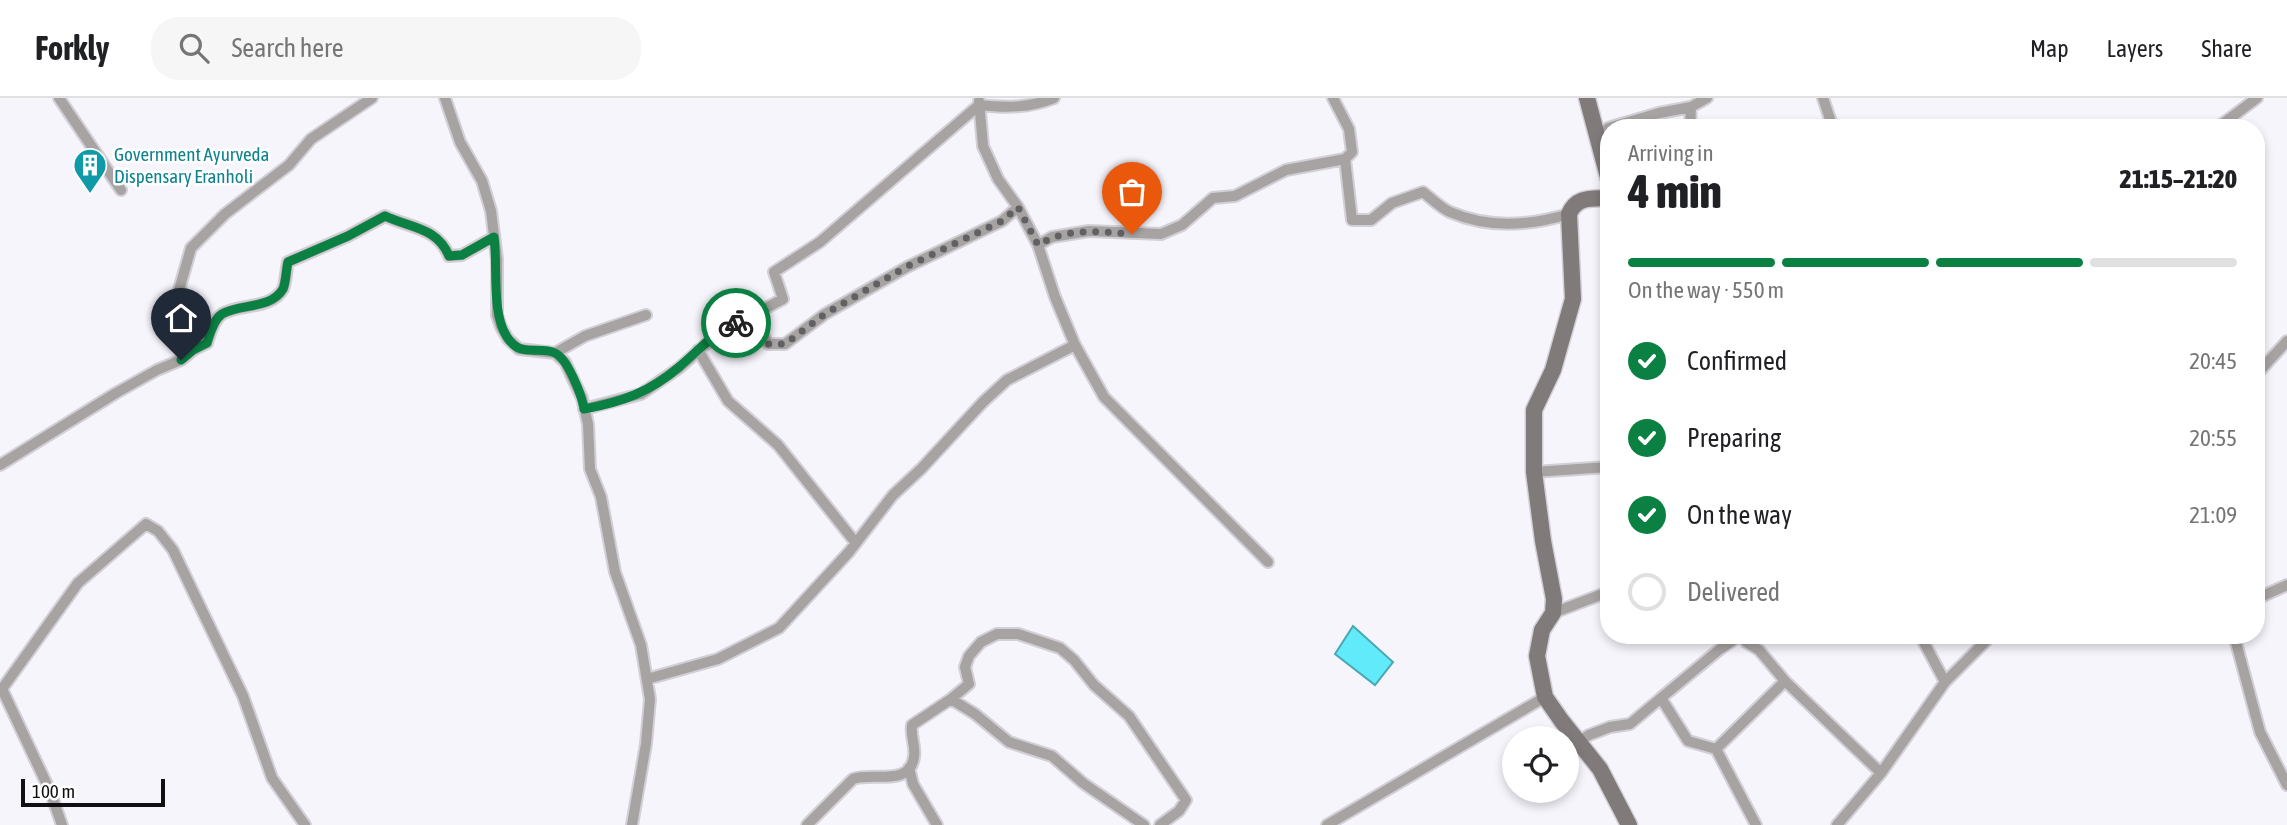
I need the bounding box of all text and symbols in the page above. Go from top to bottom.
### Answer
search box [151,17,641,80]
text: Forkly [35,29,109,67]
icon: search [175,29,213,67]
text: Search here [231,33,344,63]
text: Map [2030,35,2069,62]
text: Layers [2107,35,2163,62]
text: Share [2201,35,2252,62]
text: Arriving in [1628,140,1714,166]
place label: Government Ayurveda Dispensary Eranholi [114,143,269,187]
building icon: Government Ayurveda Dispensary Eranholi [71,146,109,195]
pin [1102,162,1162,234]
text: 21:15–21:20 [2120,164,2237,194]
text: 4 min [1628,165,1722,218]
icon: bag [1113,173,1151,211]
text: On the way · 550 m [1628,277,1784,303]
pin [151,288,211,360]
courier [701,288,771,358]
icon: home [162,299,200,337]
icon: bike [717,304,755,342]
icon: check [1628,342,1666,380]
text: Confirmed [1687,346,1787,376]
text: 20:45 [2189,348,2237,374]
icon: check [1628,419,1666,457]
text: Preparing [1687,423,1781,453]
text: 20:55 [2189,425,2237,451]
icon: check [1628,496,1666,534]
text: On the way [1687,500,1792,530]
text: 21:09 [2189,502,2237,528]
text: Delivered [1687,577,1780,607]
map controls [1502,726,1579,803]
button: locate [1502,726,1579,803]
scale bar [21,776,164,808]
text: 100 m [32,780,75,802]

